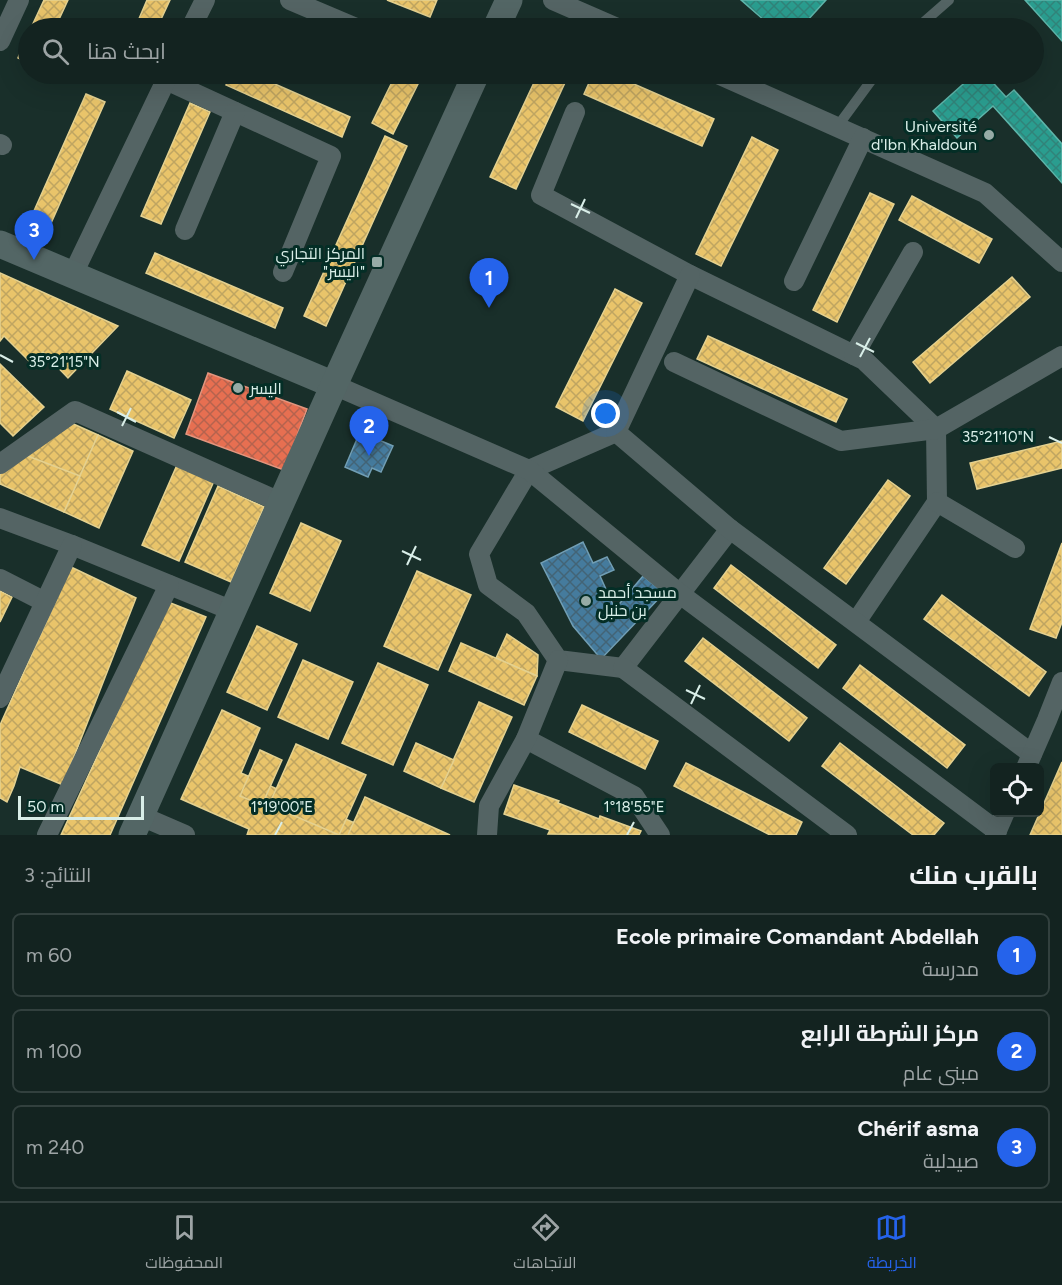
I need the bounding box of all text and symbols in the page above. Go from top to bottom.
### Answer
search box [18,18,1044,84]
icon: search [39,35,72,68]
text: ابحث هنا [87,38,166,65]
place label: Université d'Ibn Khaldoun [871,117,977,154]
marker: Université d'Ibn Khaldoun [982,128,996,142]
pin: 3 [15,210,54,260]
place label: المركز التجاري "اليسر" [276,244,365,281]
marker: المركز التجاري "اليسر" [370,255,384,269]
pin: 1 [470,258,508,308]
text: 35°21'15"N [28,353,100,371]
place label: اليسر [249,379,282,398]
marker: اليسر [231,381,245,395]
your location [591,399,620,428]
pin: 2 [350,406,388,456]
text: 35°21'10"N [962,428,1034,446]
place label: مسجد أحمد بن حنبل [598,583,677,621]
marker: مسجد أحمد بن حنبل [579,594,593,608]
map controls [990,763,1044,817]
button: locate [990,763,1044,817]
scale bar [18,793,144,820]
text: 50 m [27,797,64,816]
text: 1°19'00"E [251,798,313,816]
text: 1°18'55"E [603,798,665,816]
text: بالقرب منك [909,859,1038,891]
text: النتائج: 3 [24,863,91,887]
text: Ecole primaire Comandant Abdellah [616,923,979,950]
text: 60 m [26,943,72,967]
text: 1 [1012,943,1021,967]
text: مدرسة [922,957,979,981]
text: مركز الشرطة الرابع [801,1020,979,1047]
text: 100 m [26,1039,82,1063]
text: 2 [1011,1039,1022,1063]
text: مبنى عام [903,1061,979,1085]
text: Chérif asma [857,1115,979,1142]
text: 240 m [26,1135,84,1159]
text: 3 [1011,1135,1022,1159]
text: صيدلية [923,1149,979,1173]
tab: المحفوظات [145,1211,223,1277]
tab: الاتجاهات [513,1211,577,1277]
tab: الخريطة [867,1211,917,1277]

